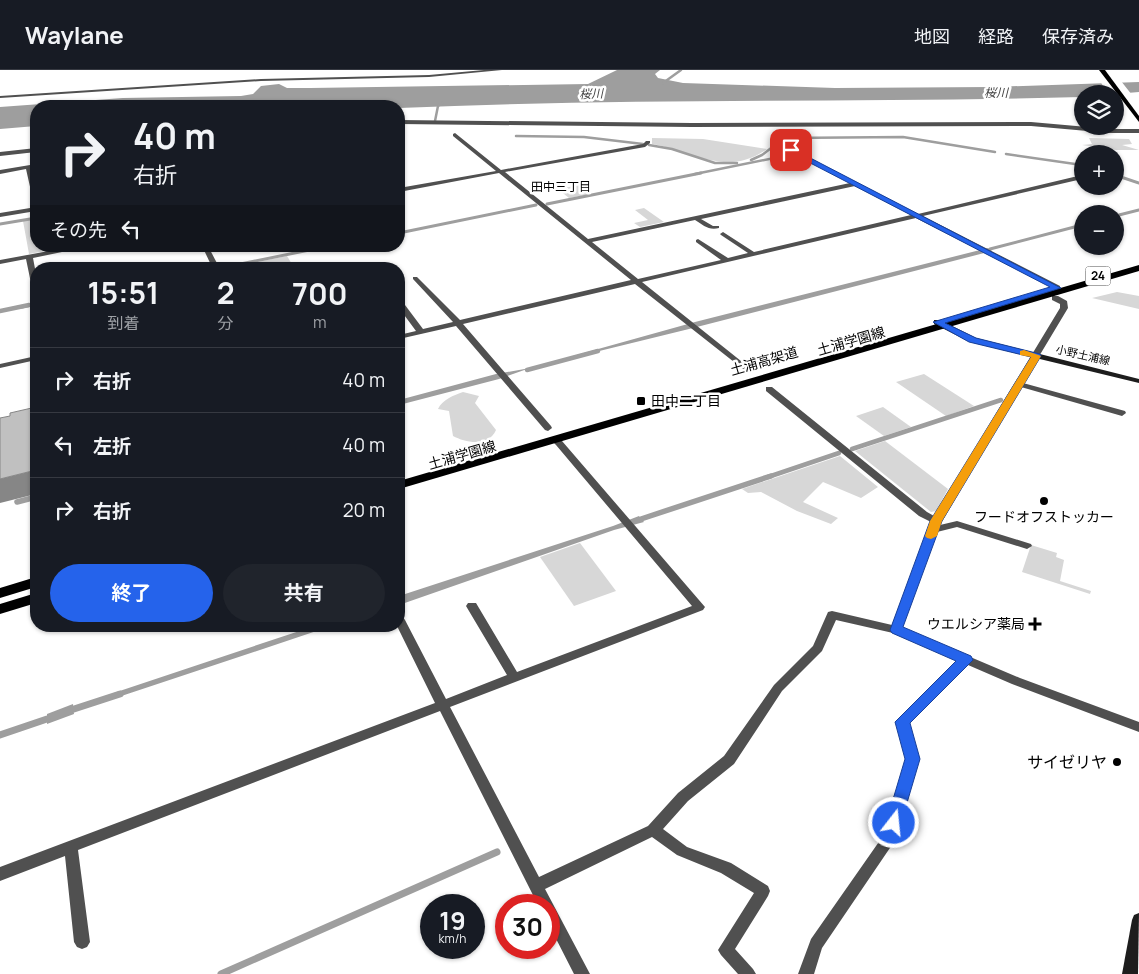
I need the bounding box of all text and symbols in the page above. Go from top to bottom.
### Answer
text: Waylane [25,18,124,51]
text: 地図 [914,24,950,48]
text: 経路 [978,24,1014,48]
text: 保存済み [1042,24,1114,48]
water label: 桜川 [984,84,1010,101]
water label: 桜川 [579,85,605,102]
map controls [1074,85,1124,255]
button: layers [1074,85,1124,135]
text: 40 m [133,112,216,160]
icon: right [50,120,115,185]
pin [770,129,812,171]
icon: arrive [777,136,805,164]
button: + [1074,145,1124,195]
text: 右折 [133,160,177,190]
district label: 田中三丁目 [531,178,591,195]
button: − [1074,205,1124,255]
icon: left [117,215,145,243]
text: その先 [50,217,107,243]
road number: 24 [1086,267,1110,286]
text: 15:51 [87,272,159,313]
text: 2 [217,272,235,313]
text: 700 [292,273,348,314]
text: m [313,311,327,333]
text: 到着 [107,312,139,334]
text: 分 [218,312,234,334]
street label: 土浦学園線 [815,322,887,359]
street label: 小野土浦線 [1055,341,1112,368]
street label: 土浦高架道 [728,342,800,379]
icon: right [50,366,78,394]
text: 40 m [342,367,385,393]
text: 右折 [93,368,131,394]
place label: 田中二丁目 [651,391,721,410]
marker: 田中二丁目 [635,395,647,407]
icon: left [50,431,78,459]
text: 40 m [342,432,385,458]
text: 左折 [93,433,131,459]
street label: 土浦学園線 [426,436,498,473]
marker: フードオフストッカー [1038,495,1050,507]
icon: right [50,496,78,524]
text: 20 m [343,497,385,523]
text: 右折 [93,498,131,524]
place label: フードオフストッカー [974,507,1114,526]
button: 終了 [50,564,213,622]
button: 共有 [223,564,385,622]
place label: ウエルシア薬局 [927,614,1025,633]
marker: ウエルシア薬局 [1029,618,1041,630]
place label: サイゼリヤ [1027,751,1107,773]
marker: サイゼリヤ [1111,756,1123,768]
position arrow [867,796,919,848]
speed limit sign: 30 [495,894,560,959]
text: 19 [439,903,466,938]
text: km/h [439,930,466,947]

